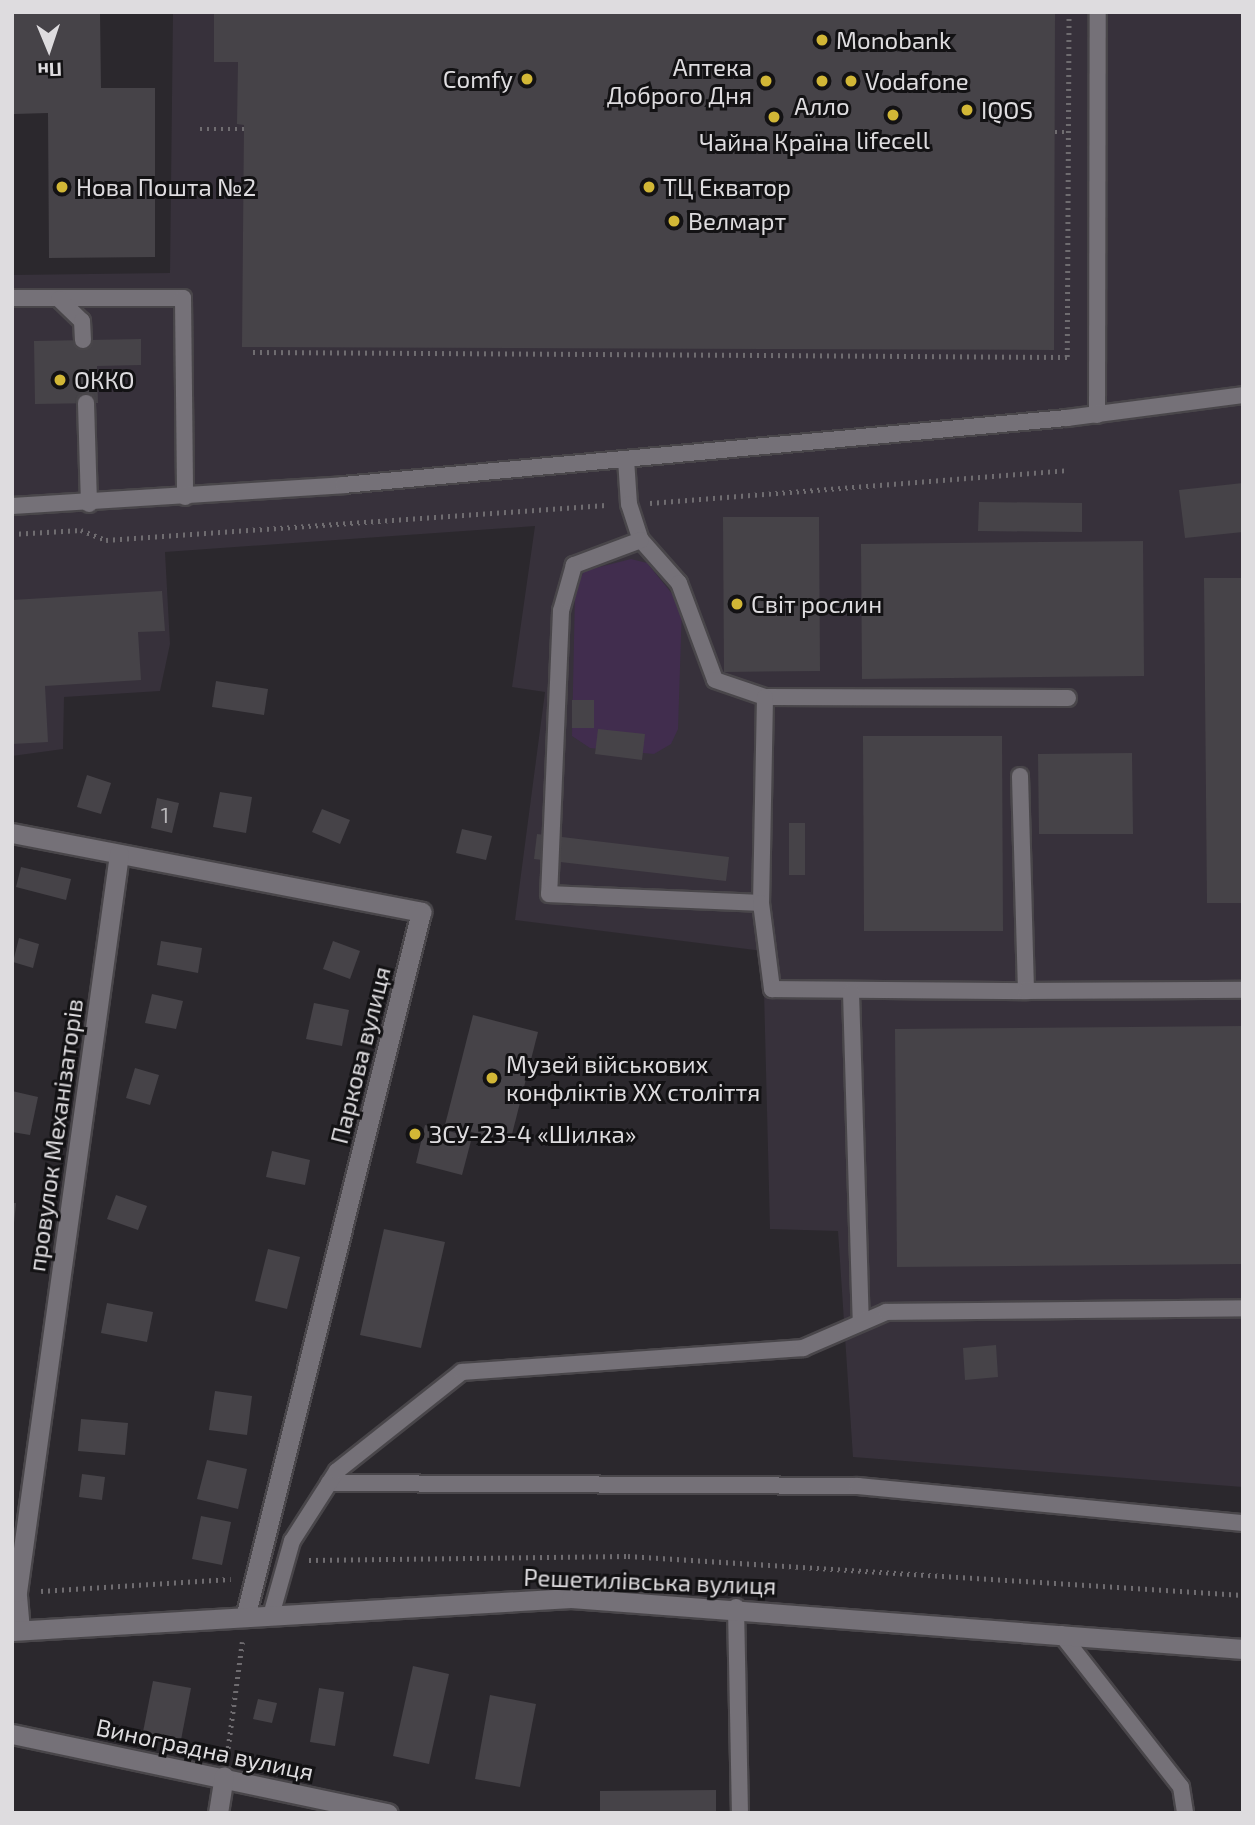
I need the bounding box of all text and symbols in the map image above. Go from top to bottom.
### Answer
north arrow [14,14,84,84]
place label: Monobank [836,26,951,54]
marker: Monobank [814,32,830,48]
place label: Аптека Доброго Дня [607,53,752,109]
text: Пн [37,59,62,82]
place label: Comfy [443,65,513,93]
place label: Vodafone [865,67,969,95]
marker: Comfy [519,71,535,87]
marker: Аптека Доброго Дня [758,73,774,89]
marker: Алло [814,73,830,89]
marker: Vodafone [843,73,859,89]
place label: Алло [794,92,850,120]
place label: IQOS [981,96,1033,124]
marker: IQOS [959,102,975,118]
marker: lifecell [885,107,901,123]
marker: Чайна Країна [766,109,782,125]
place label: lifecell [856,126,930,154]
place label: Чайна Країна [699,128,849,156]
place label: Нова Пошта №2 [76,173,256,201]
place label: ТЦ Екватор [663,173,791,201]
marker: Нова Пошта №2 [54,179,70,195]
marker: ТЦ Екватор [641,179,657,195]
place label: Велмарт [688,207,786,235]
marker: Велмарт [666,213,682,229]
place label: ОККО [74,366,135,394]
marker: ОККО [52,372,68,388]
place label: Світ рослин [751,590,882,618]
marker: Світ рослин [729,596,745,612]
house number: 1 [161,802,169,828]
street label: Паркова вулиця [324,963,396,1147]
street label: провулок Механізаторів [22,997,88,1273]
place label: Музей військових конфліктів ХХ століття [506,1050,760,1106]
marker: Музей військових конфліктів ХХ століття [484,1070,500,1086]
place label: ЗСУ-23-4 «Шилка» [429,1120,636,1148]
marker: ЗСУ-23-4 «Шилка» [407,1126,423,1142]
street label: Решетилівська вулиця [523,1562,777,1600]
street label: Виноградна вулиця [94,1712,316,1786]

